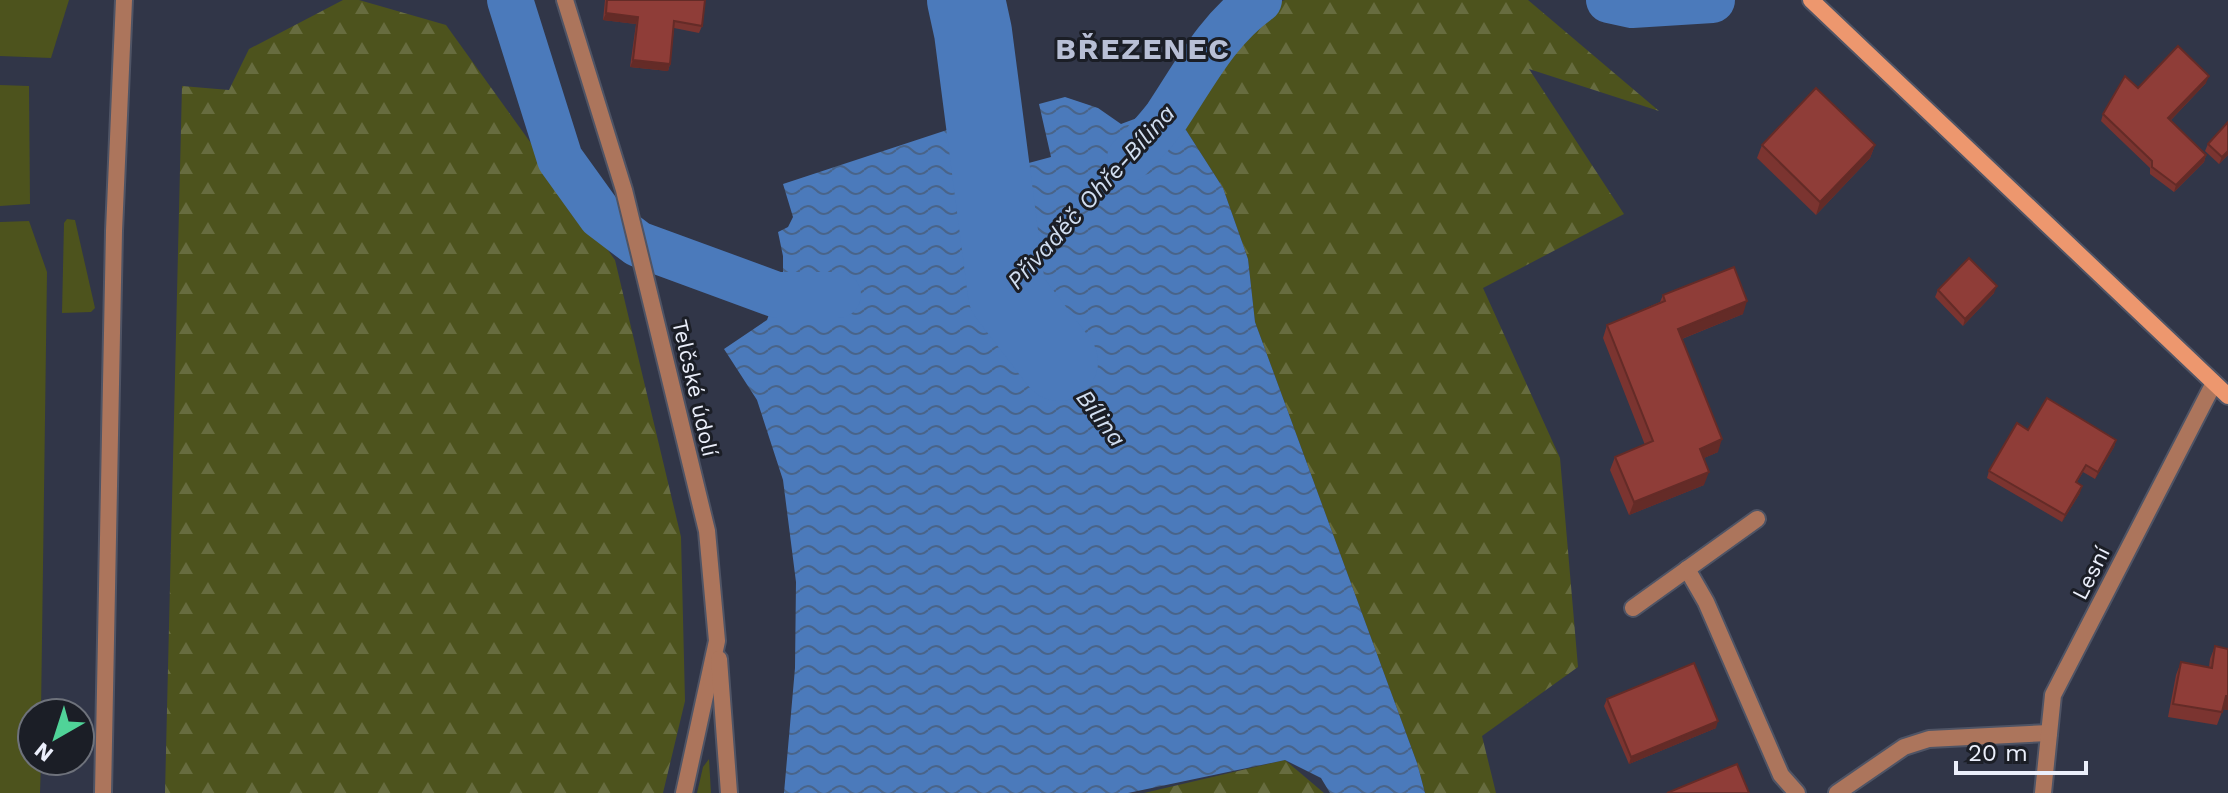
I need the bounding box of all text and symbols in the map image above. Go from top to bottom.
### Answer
district label: BŘEZENEC [1055,31,1231,66]
water label: Přivaděč Ohře-Bílina [1001,99,1181,295]
street label: Telčské údolí [667,317,723,459]
water label: Bílina [1070,384,1132,452]
street label: Lesní [2067,542,2115,604]
north arrow [16,697,96,777]
scale bar [1956,725,2086,775]
text: N [30,737,58,767]
text: 20 m [1968,739,2028,767]

